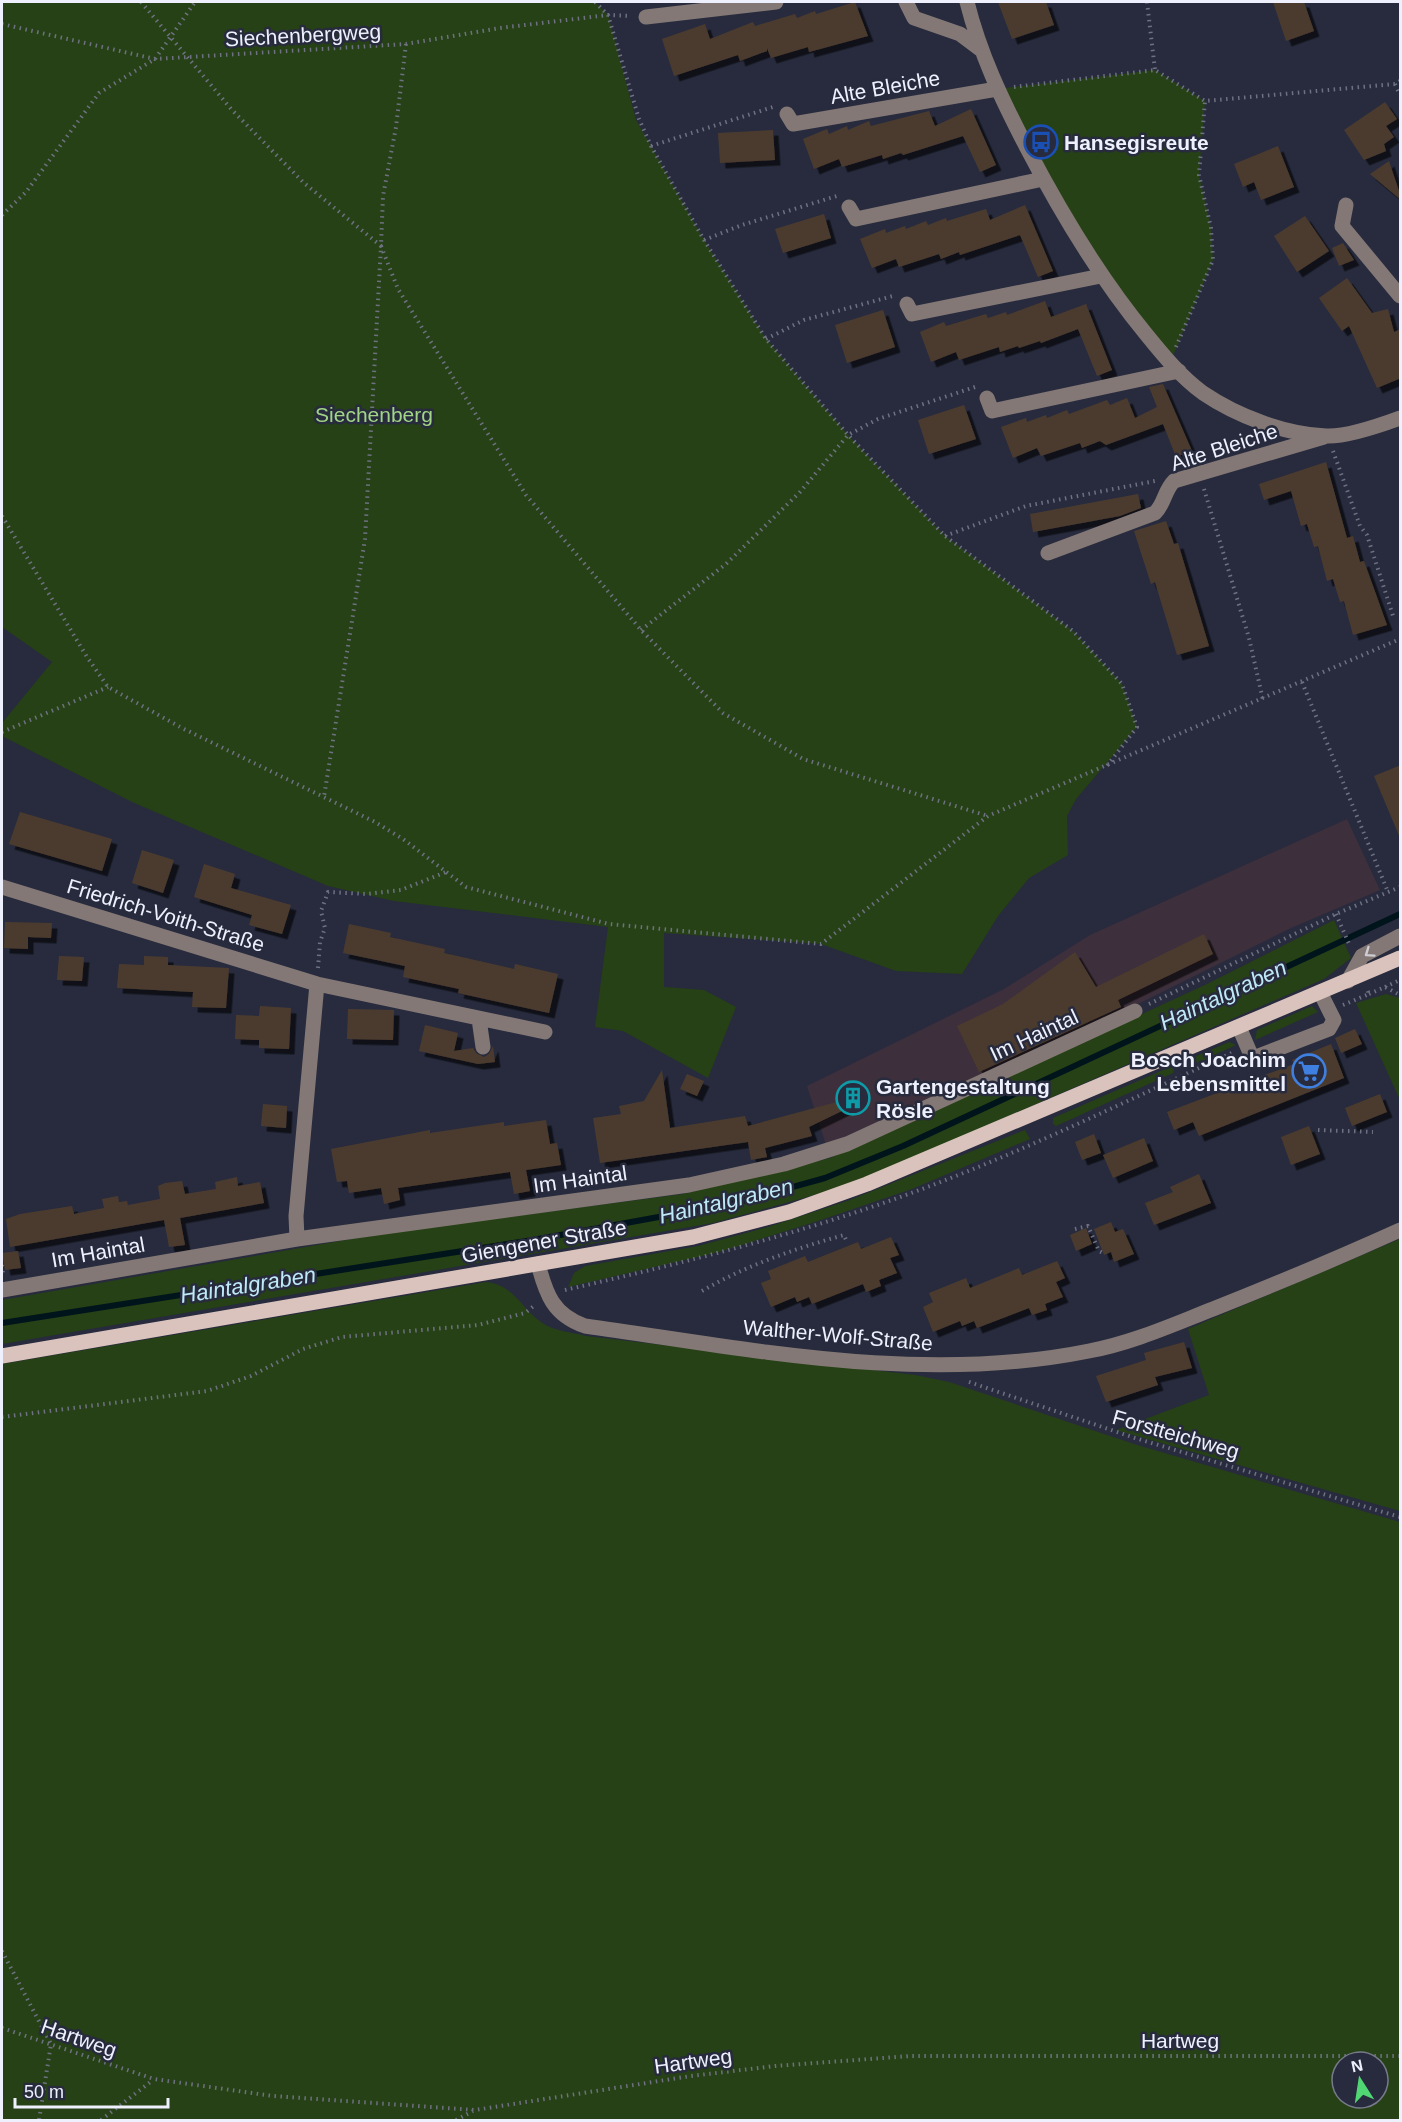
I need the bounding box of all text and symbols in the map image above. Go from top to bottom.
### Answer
street label: Siechenbergweg [224,19,382,51]
street label: Alte Bleiche [828,66,942,108]
bus stop icon: Hansegisreute [1023,124,1059,160]
place label: Hansegisreute [1064,131,1209,154]
park label: Siechenberg [315,403,433,426]
street label: Alte Bleiche [1168,419,1280,475]
street label: Friedrich-Voith-Straße [64,874,268,956]
one-way arrow [1364,946,1375,957]
water label: Haintalgraben [1156,955,1290,1035]
street label: Im Haintal [986,1005,1082,1065]
place label: Bosch Joachim Lebensmittel [1131,1048,1286,1095]
supermarket icon: Bosch Joachim Lebensmittel [1291,1053,1327,1089]
place label: Gartengestaltung Rösle [876,1075,1050,1122]
building icon: Gartengestaltung Rösle [835,1080,871,1116]
street label: Im Haintal [532,1161,628,1197]
water label: Haintalgraben [656,1173,796,1229]
street label: Giengener Straße [460,1215,628,1267]
street label: Im Haintal [49,1232,147,1272]
water label: Haintalgraben [178,1262,318,1308]
street label: Walther-Wolf-Straße [742,1315,934,1355]
street label: Forstteichweg [1110,1405,1242,1463]
street label: Hartweg [38,2014,120,2062]
street label: Hartweg [1141,2029,1219,2052]
street label: Hartweg [653,2044,733,2078]
north arrow [1330,2050,1390,2110]
text: N [1350,2056,1364,2075]
scale bar [15,2071,168,2109]
text: 50 m [24,2082,64,2102]

